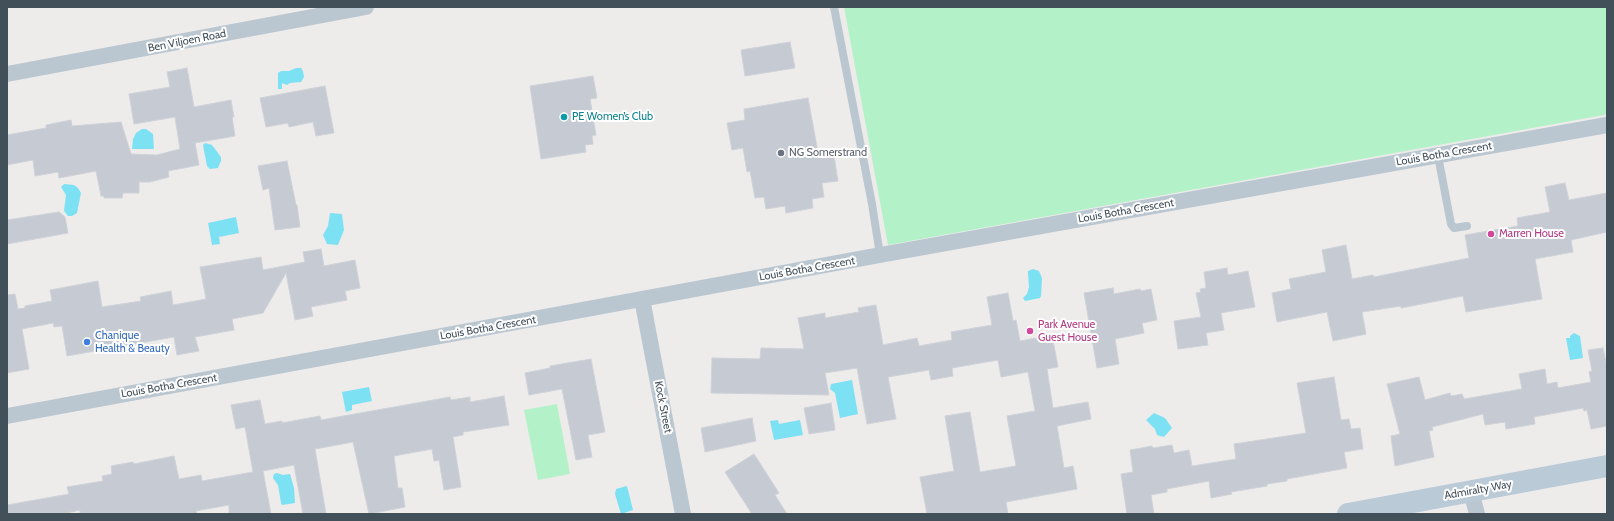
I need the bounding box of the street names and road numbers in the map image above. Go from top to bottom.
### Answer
street label: Ben Viljoen Road [147,27,227,55]
street label: Louis Botha Crescent [1395,139,1493,169]
street label: Louis Botha Crescent [1077,196,1175,226]
street label: Louis Botha Crescent [758,254,856,284]
street label: Louis Botha Crescent [439,313,537,343]
street label: Louis Botha Crescent [120,371,218,401]
street label: Kock Street [652,380,674,434]
street label: Admiralty Way [1443,478,1513,502]

